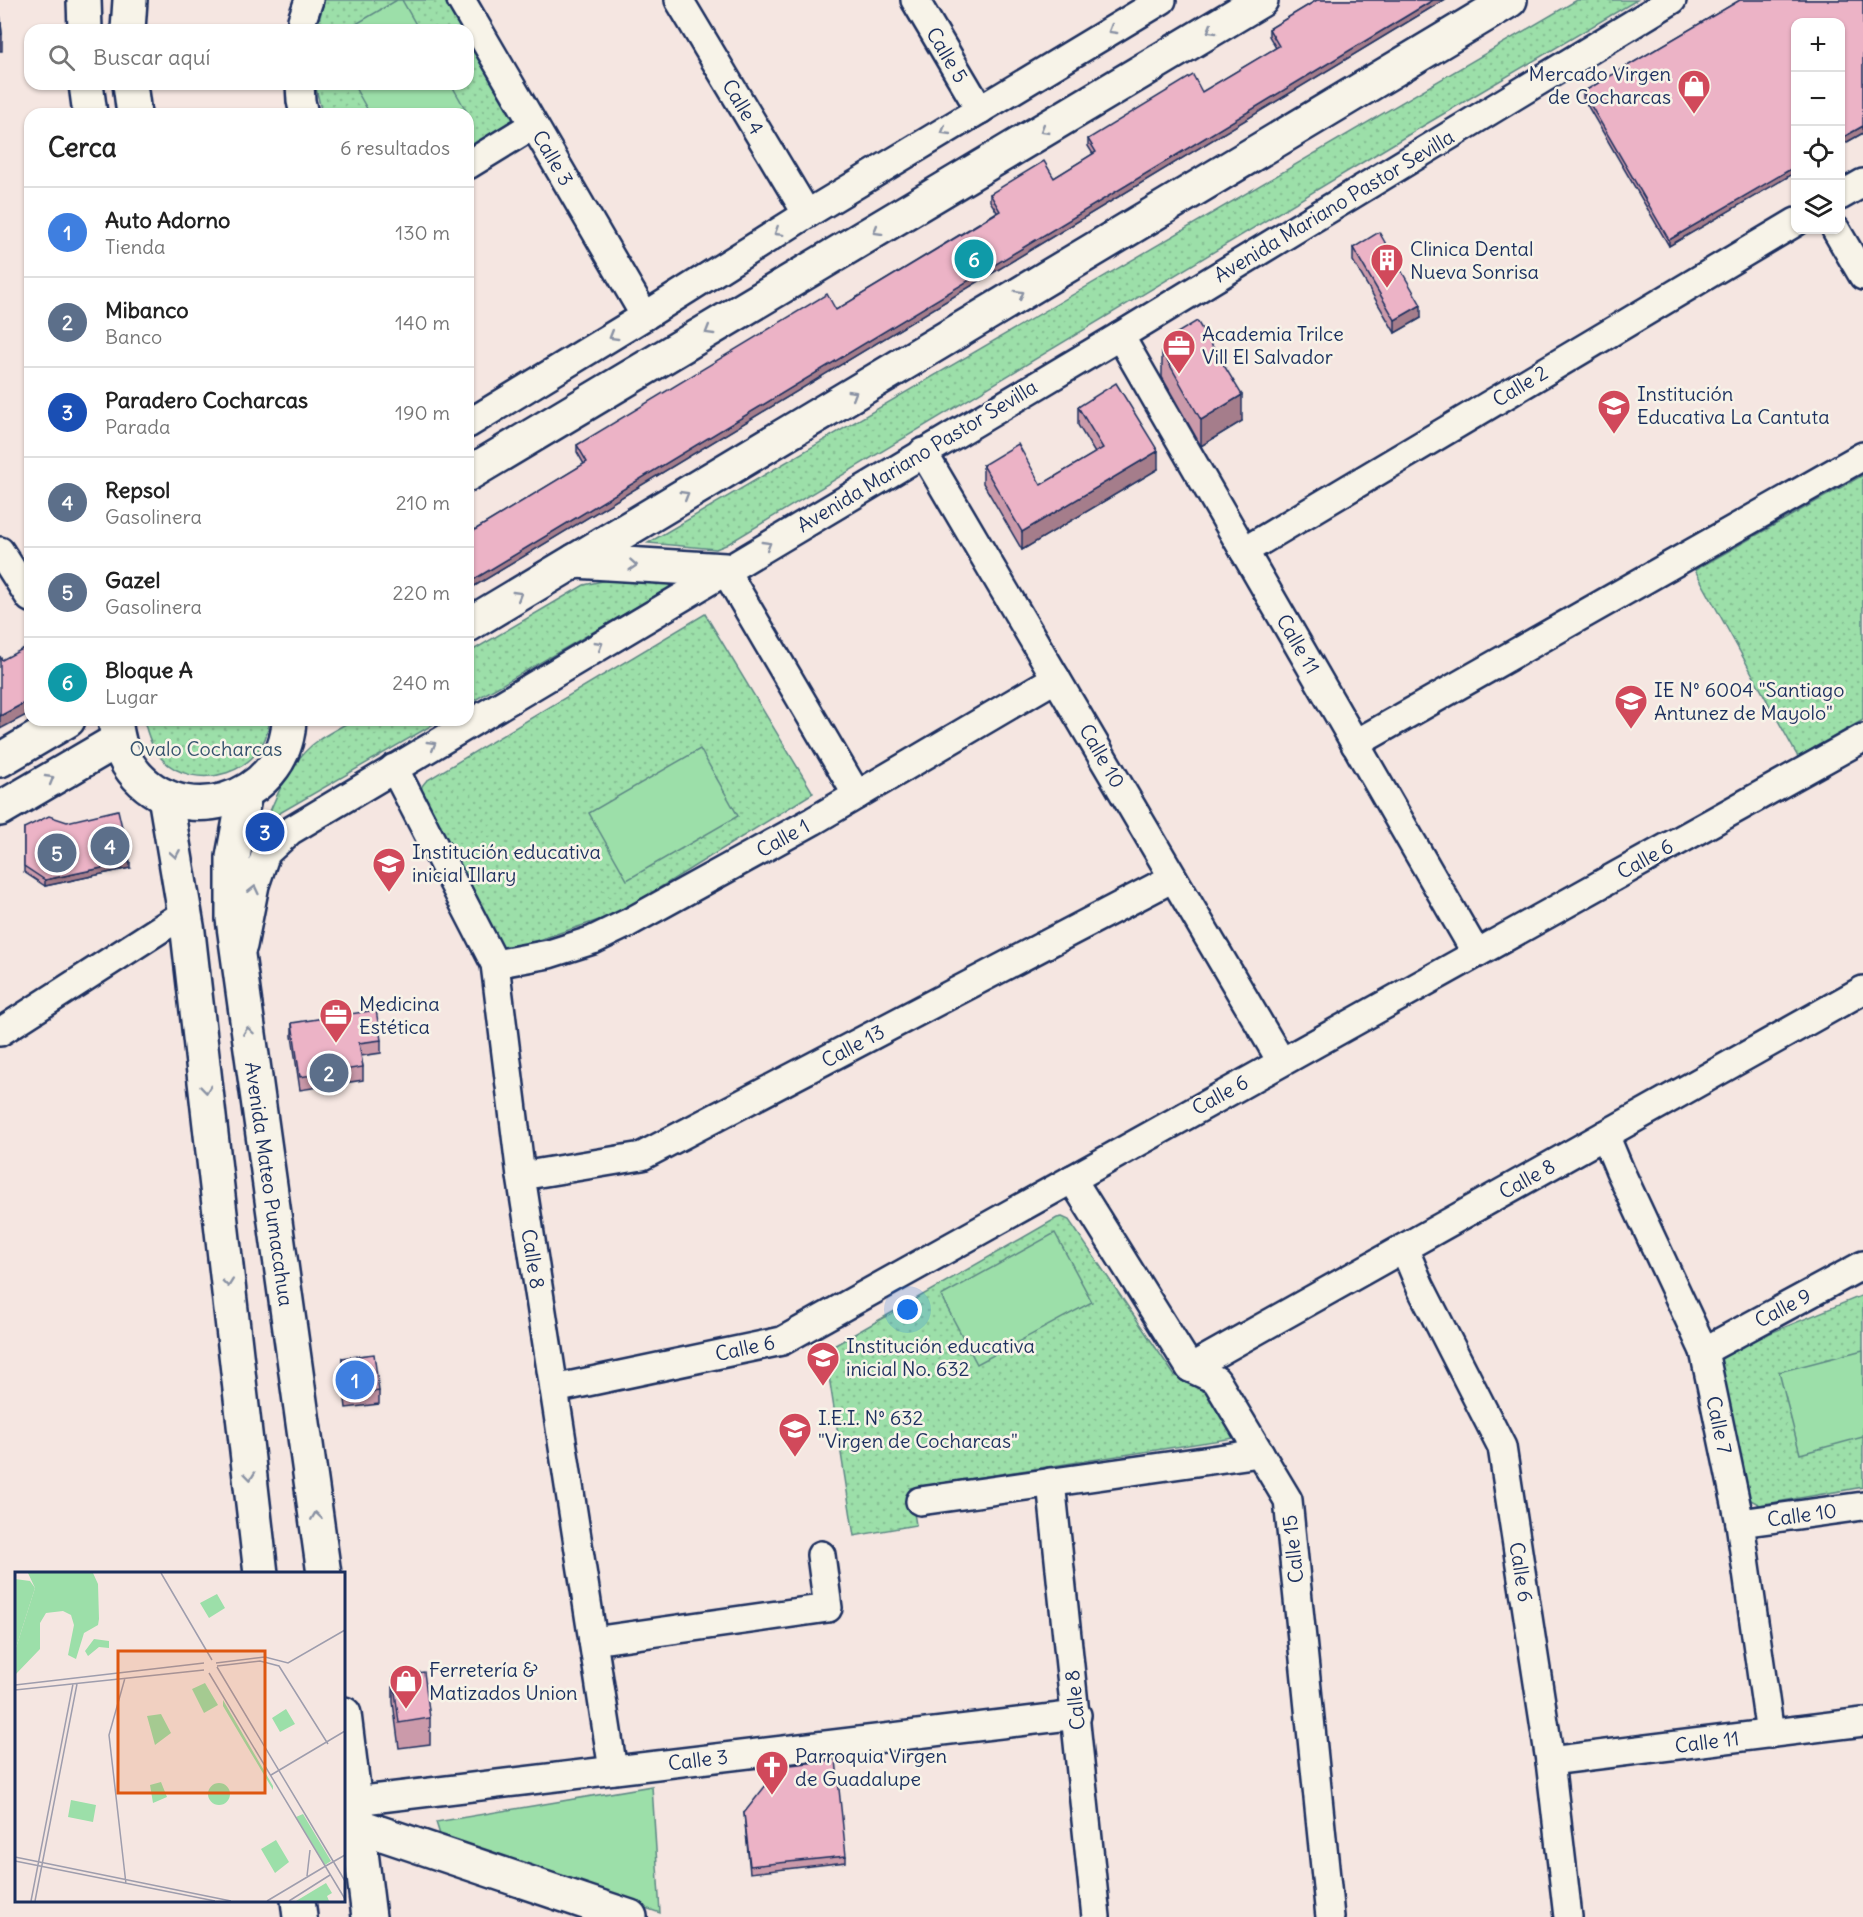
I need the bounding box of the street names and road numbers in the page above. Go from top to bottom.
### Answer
street label: Calle 5 [921,22,974,87]
street label: Calle 4 [717,74,770,139]
street label: Avenida Mariano Pastor Sevilla [1209,124,1458,287]
street label: Calle 3 [528,125,579,190]
street label: Calle 2 [1488,359,1552,412]
street label: Avenida Mariano Pastor Sevilla [792,374,1041,537]
street label: Calle 11 [1271,609,1325,678]
street label: Calle 10 [1074,719,1131,792]
street label: Calle 1 [752,813,814,862]
street label: Calle 6 [1612,833,1677,884]
street label: Calle 13 [817,1019,889,1073]
street label: Avenida Mateo Pumacahua [240,1060,299,1308]
street label: Calle 6 [1187,1069,1252,1120]
street label: Calle 8 [1494,1153,1559,1204]
street label: Calle 8 [516,1227,551,1291]
street label: Calle 9 [1750,1282,1815,1333]
street label: Calle 6 [713,1329,777,1366]
street label: Calle 7 [1701,1394,1738,1456]
street label: Calle 10 [1766,1497,1838,1532]
street label: Calle 15 [1276,1514,1309,1584]
street label: Calle 6 [1504,1540,1539,1604]
street label: Calle 8 [1059,1669,1090,1731]
street label: Calle 11 [1673,1725,1741,1758]
street label: Calle 3 [666,1743,729,1776]

